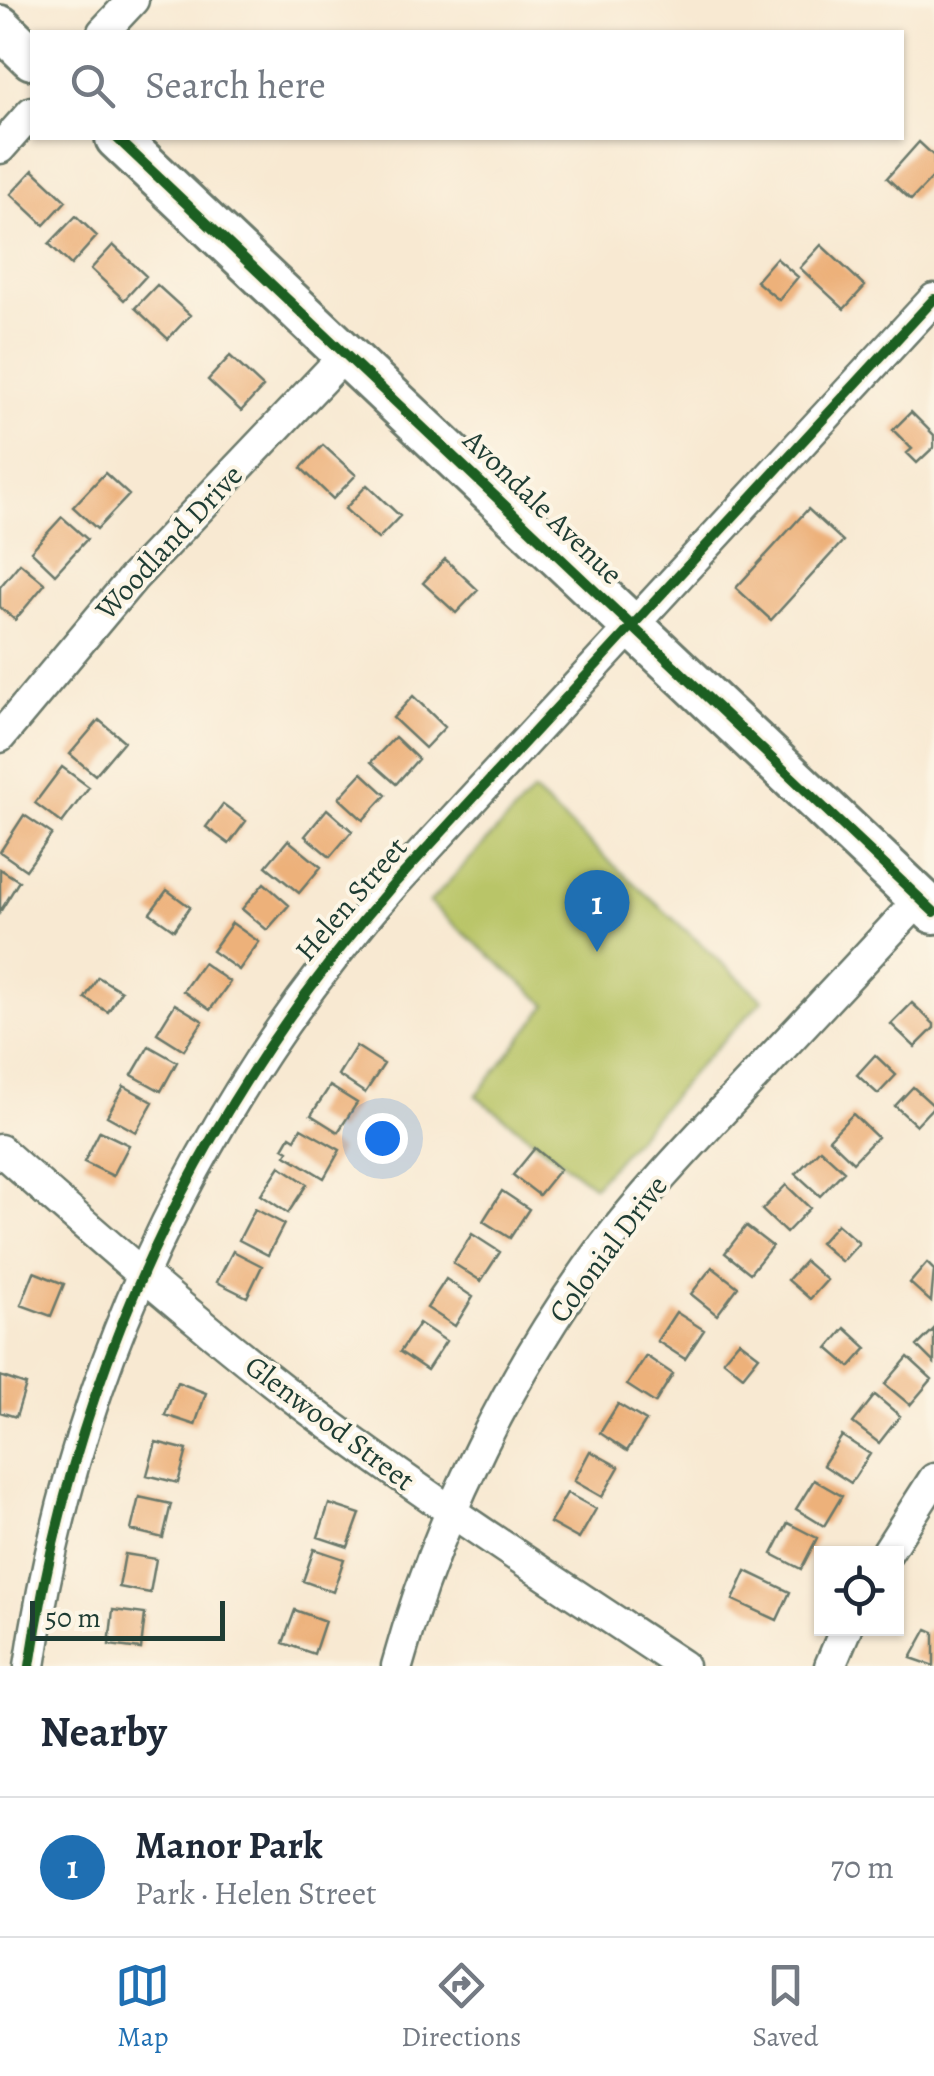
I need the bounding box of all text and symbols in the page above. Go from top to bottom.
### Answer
search box [30,30,904,140]
icon: search [65,58,120,113]
text: Search here [145,59,326,111]
street label: Avondale Avenue [454,420,631,593]
street label: Woodland Drive [86,456,251,629]
street label: Helen Street [286,828,416,970]
pin: 1 [564,870,630,952]
your location [357,1113,408,1164]
street label: Colonial Drive [539,1167,677,1331]
street label: Glenwood Street [237,1346,423,1500]
map controls [814,1546,904,1636]
button: locate [814,1546,904,1636]
scale bar [30,1596,225,1640]
text: 50 m [45,1599,101,1637]
text: Nearby [40,1703,167,1760]
text: Manor Park [135,1819,323,1871]
text: 1 [67,1845,78,1889]
text: 70 m [831,1845,894,1889]
text: Park · Helen Street [135,1871,377,1915]
tab: Map [115,1958,170,2056]
tab: Directions [401,1958,521,2056]
tab: Saved [752,1958,819,2056]

